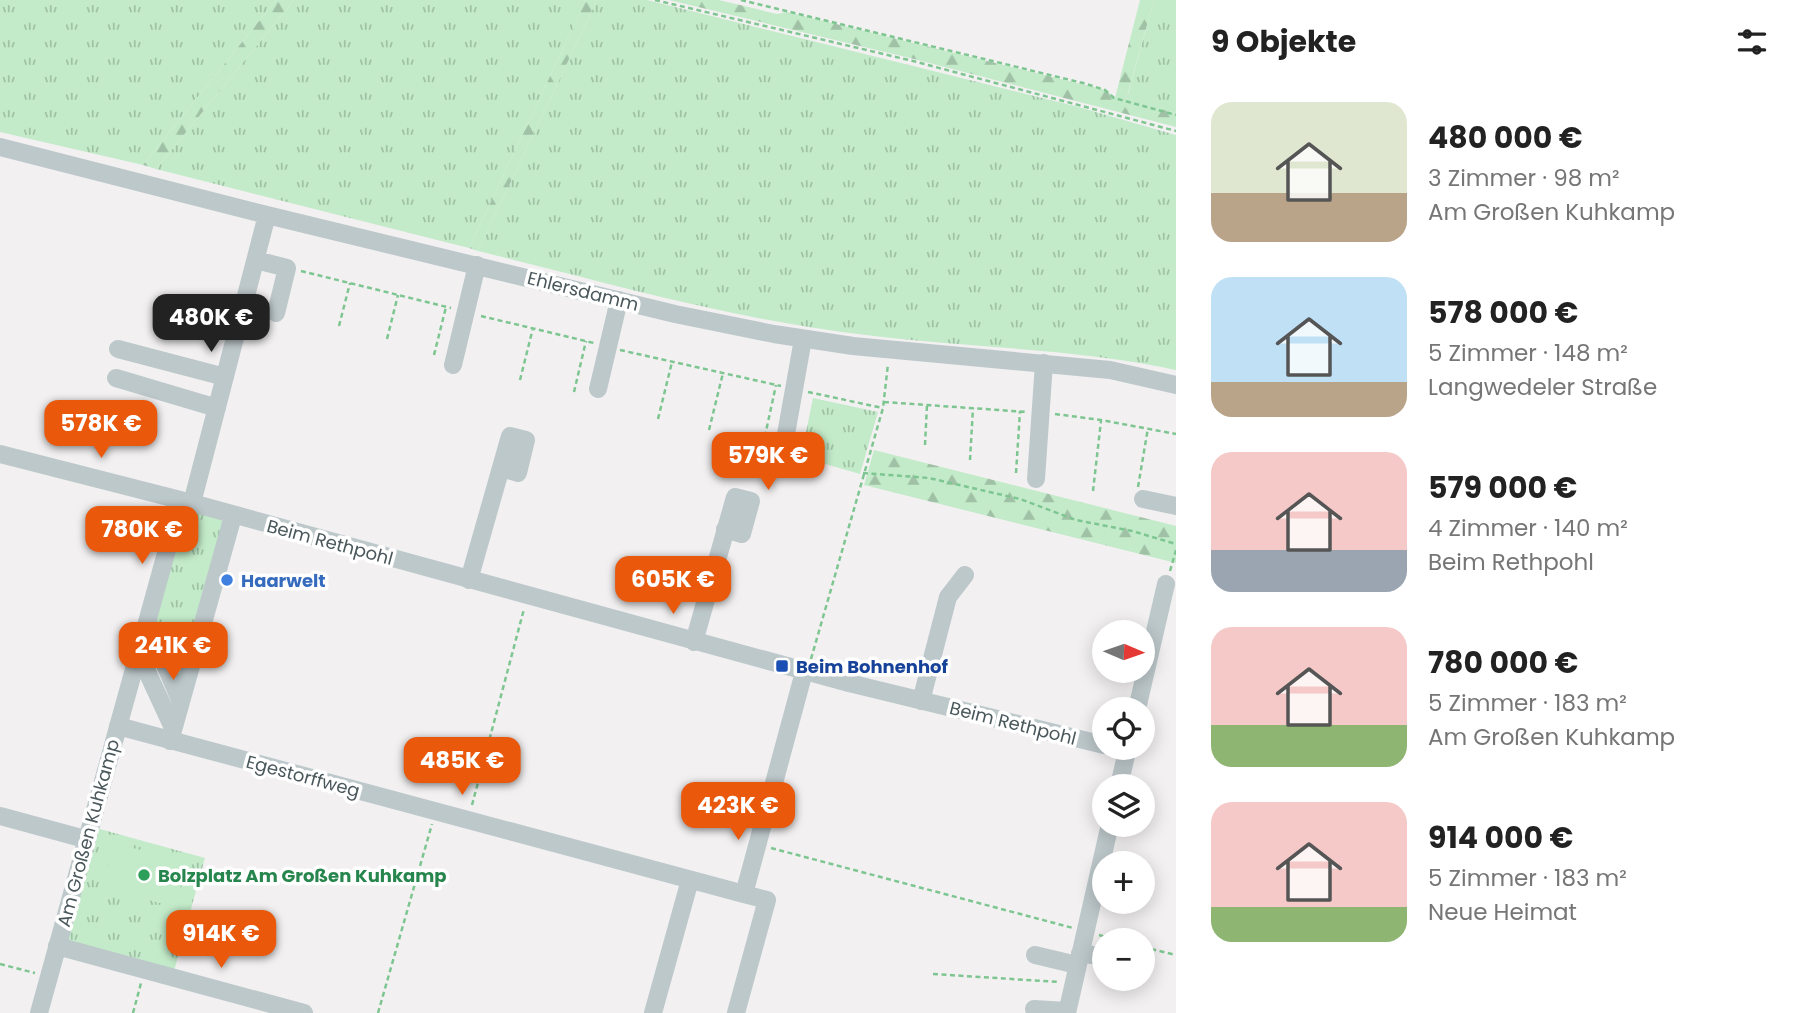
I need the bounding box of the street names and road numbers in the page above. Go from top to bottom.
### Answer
street label: Ehlersdamm [525,265,641,317]
street label: Beim Rethpohl [264,513,396,571]
street label: Beim Rethpohl [947,695,1079,751]
street label: Am Großen Kuhkamp [51,736,125,930]
street label: Egestorffweg [243,749,363,803]

